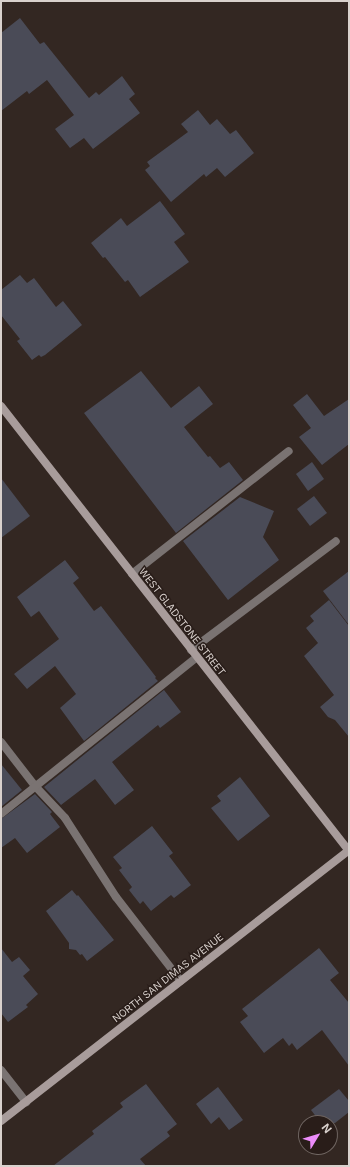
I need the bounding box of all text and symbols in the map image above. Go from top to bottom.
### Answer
street label: WEST GLADSTONE STREET [136,566,228,678]
street label: NORTH SAN DIMAS AVENUE [110,931,226,1025]
north arrow [298,1115,338,1155]
text: N [319,1121,335,1136]

